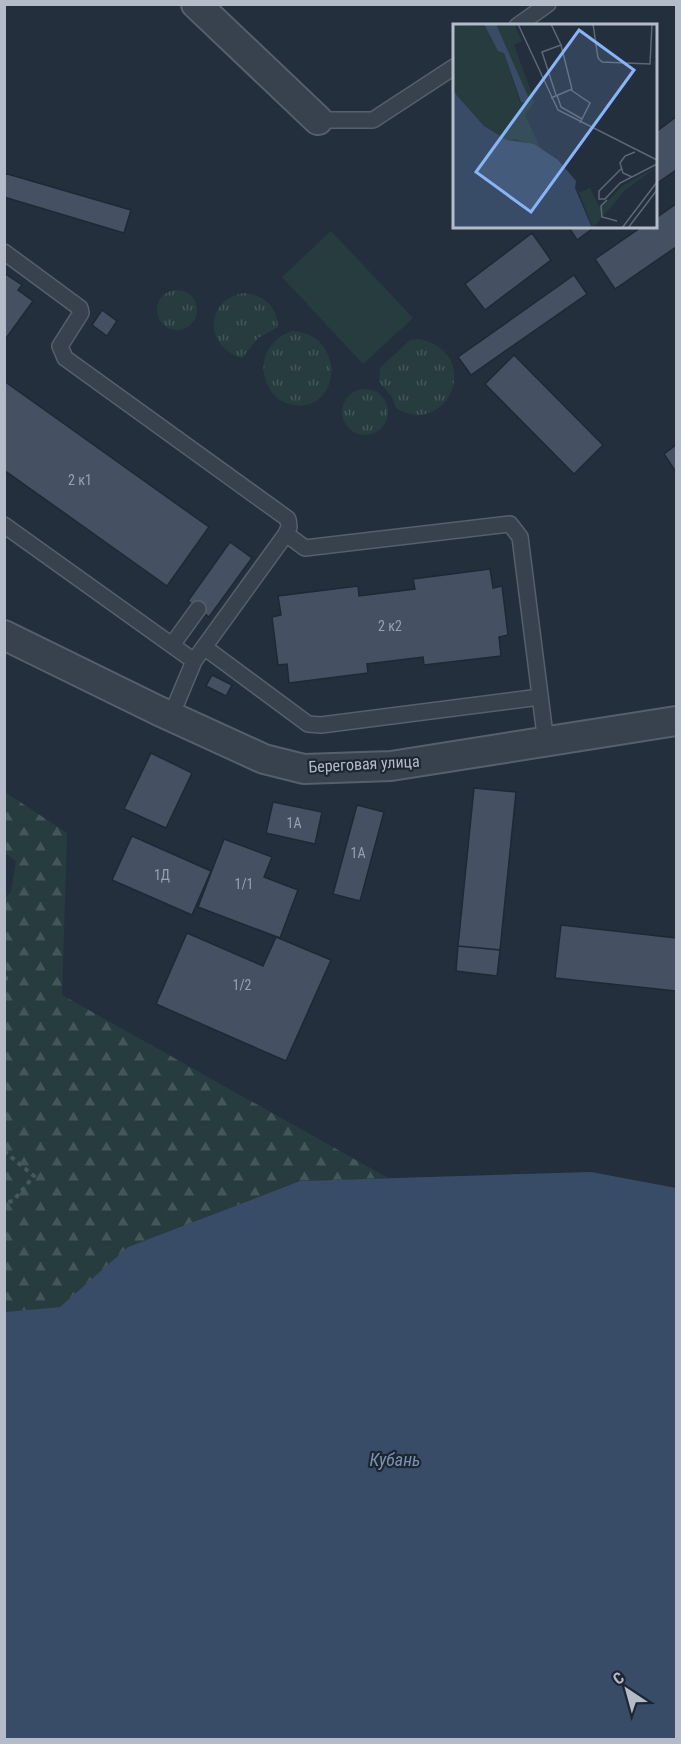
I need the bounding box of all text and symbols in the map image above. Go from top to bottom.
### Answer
inset map [453,24,657,228]
house number: 2 к1 [68,472,92,488]
house number: 2 к2 [378,618,402,634]
street label: Береговая улица [308,752,420,776]
house number: 1А [287,815,301,831]
house number: 1А [351,845,365,861]
house number: 1Д [154,867,170,883]
house number: 1/1 [234,876,254,892]
house number: 1/2 [232,977,252,993]
water label: Кубань [370,1449,420,1470]
north arrow [597,1660,657,1720]
text: С [609,1668,628,1689]

